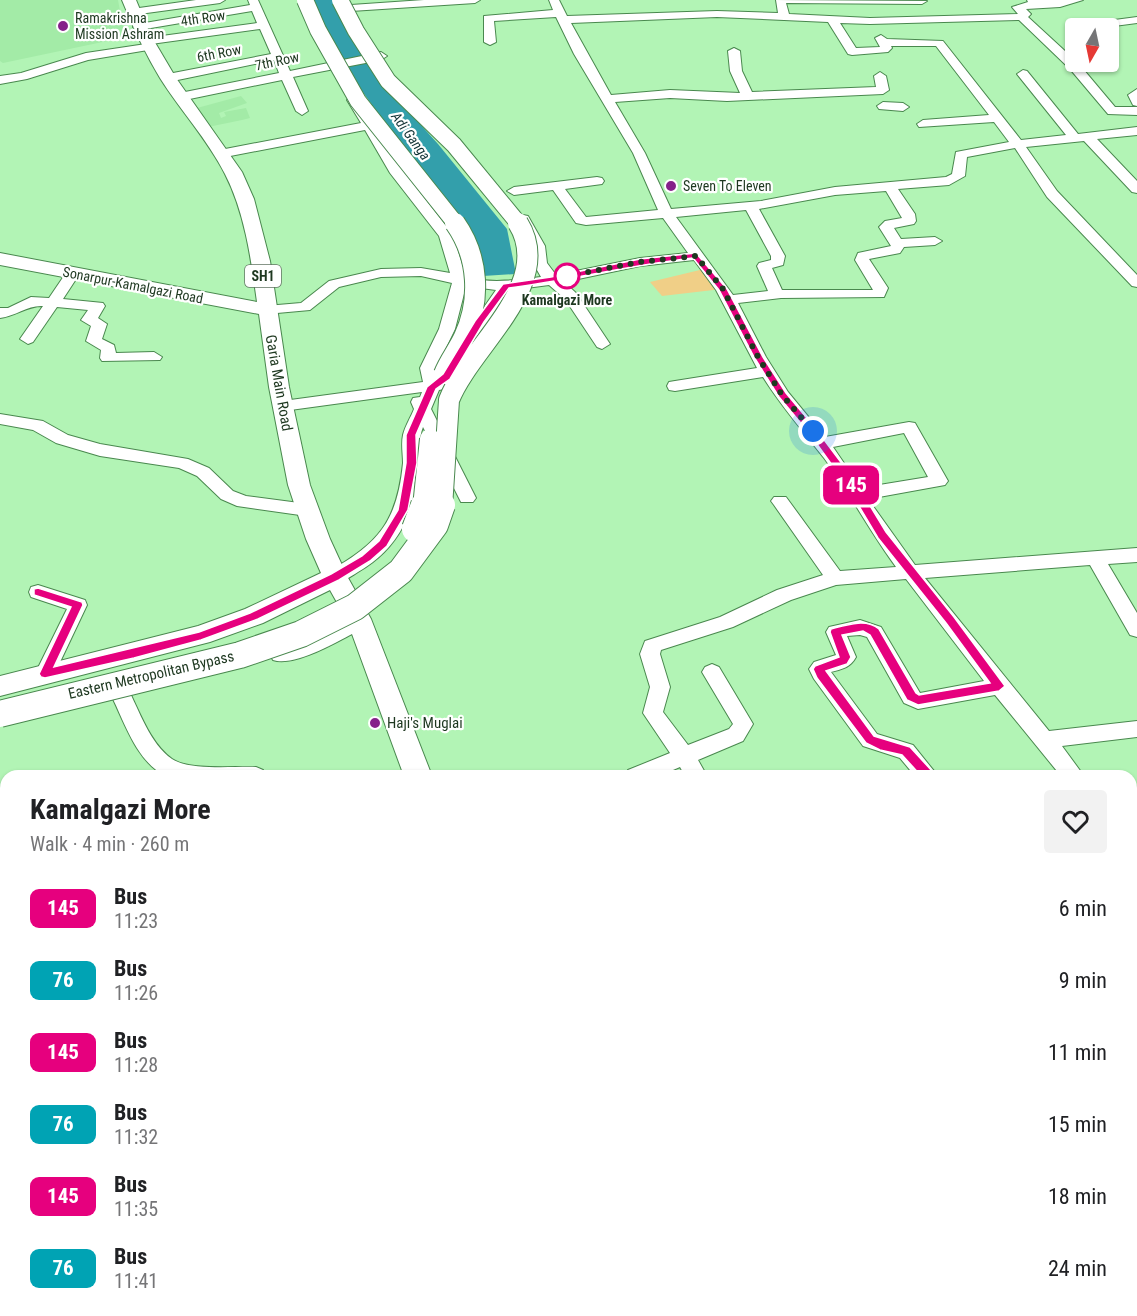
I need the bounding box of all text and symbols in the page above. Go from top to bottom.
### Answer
street label: 4th Row [180,7,226,29]
place label: Ramakrishna Mission Ashram [75,10,164,42]
north arrow [1065,18,1119,72]
map controls [1065,18,1119,72]
marker: Ramakrishna Mission Ashram [56,19,70,33]
street label: 6th Row [196,41,242,65]
street label: 7th Row [254,49,300,73]
water label: Adi Ganga [388,108,434,163]
place label: Seven To Eleven [683,178,772,194]
marker: Seven To Eleven [664,179,678,193]
marker: Kamalgazi More [554,263,580,289]
street label: Sonarpur-Kamalgazi Road [62,264,204,306]
road number: SH1 [245,265,281,287]
place label: Kamalgazi More [522,292,612,308]
street label: Garia Main Road [262,333,296,433]
your location [798,416,828,446]
line badge: 145 [816,466,886,504]
text: 145 [835,473,867,497]
street label: Eastern Metropolitan Bypass [66,647,236,703]
place label: Haji's Muglai [387,714,463,732]
marker: Haji's Muglai [368,716,382,730]
button: heart [1044,790,1107,853]
text: Kamalgazi More [30,793,211,826]
text: Walk · 4 min · 260 m [30,832,189,856]
text: Bus [114,884,147,909]
text: 145 [47,896,79,920]
text: 6 min [1059,896,1107,921]
text: 11:23 [114,909,158,933]
text: Bus [114,956,147,981]
text: 76 [52,968,74,992]
text: 9 min [1059,968,1107,993]
text: 11:26 [114,981,158,1005]
text: Bus [114,1028,147,1053]
text: 145 [47,1040,79,1064]
text: 11 min [1048,1040,1107,1065]
text: 11:28 [114,1053,158,1077]
text: Bus [114,1100,147,1125]
text: 76 [52,1112,74,1136]
text: 15 min [1048,1112,1107,1137]
text: 11:32 [114,1125,158,1149]
text: Bus [114,1172,147,1197]
text: 145 [47,1184,79,1208]
text: 18 min [1048,1184,1107,1209]
text: 11:35 [114,1197,158,1221]
text: Bus [114,1244,147,1269]
text: 76 [52,1256,74,1280]
text: 24 min [1048,1256,1107,1281]
text: 11:41 [114,1269,158,1293]

